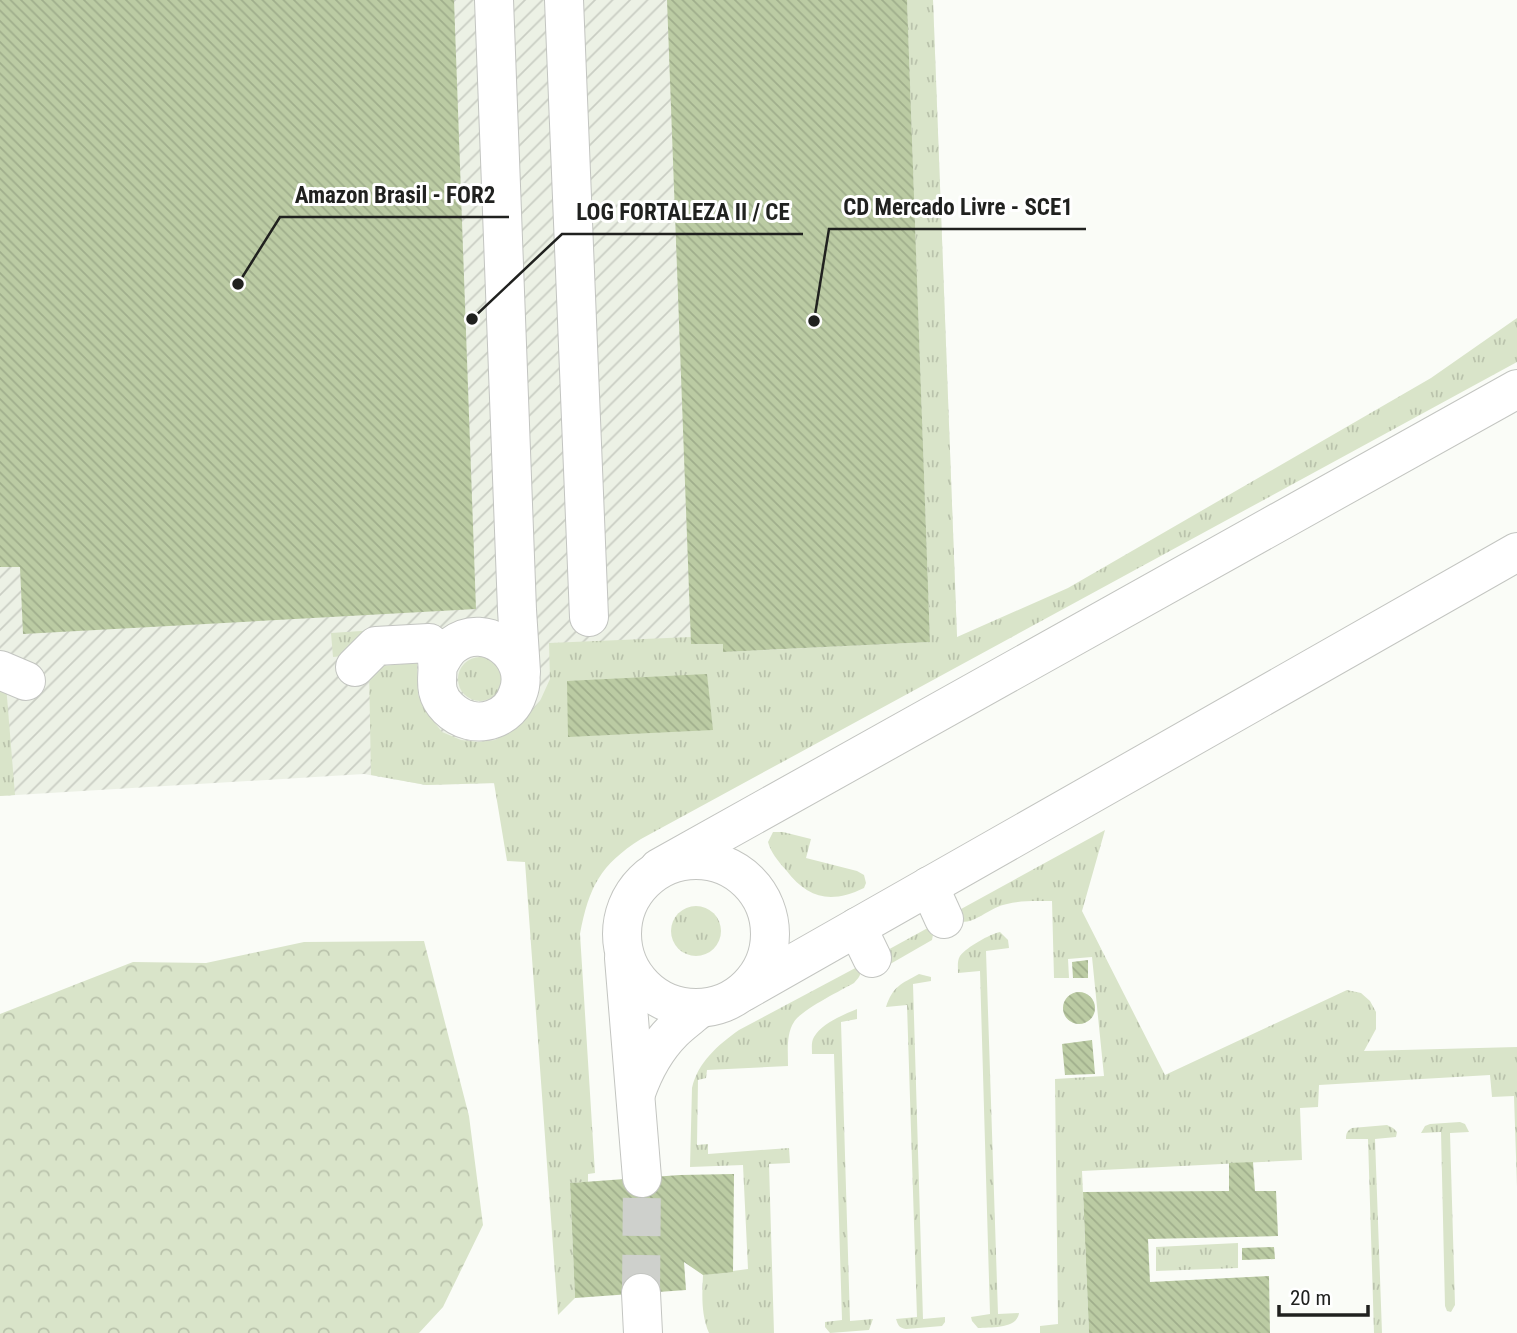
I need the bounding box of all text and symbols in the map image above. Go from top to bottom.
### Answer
callout: Amazon Brasil - FOR2 [280,173,509,217]
text: Amazon Brasil - FOR2 [295,182,495,209]
callout: CD Mercado Livre - SCE1 [829,185,1086,229]
callout: LOG FORTALEZA II / CE [562,190,803,234]
text: CD Mercado Livre - SCE1 [843,194,1073,221]
text: LOG FORTALEZA II / CE [576,199,790,226]
scale bar [1279,1274,1368,1318]
text: 20 m [1290,1286,1331,1310]

